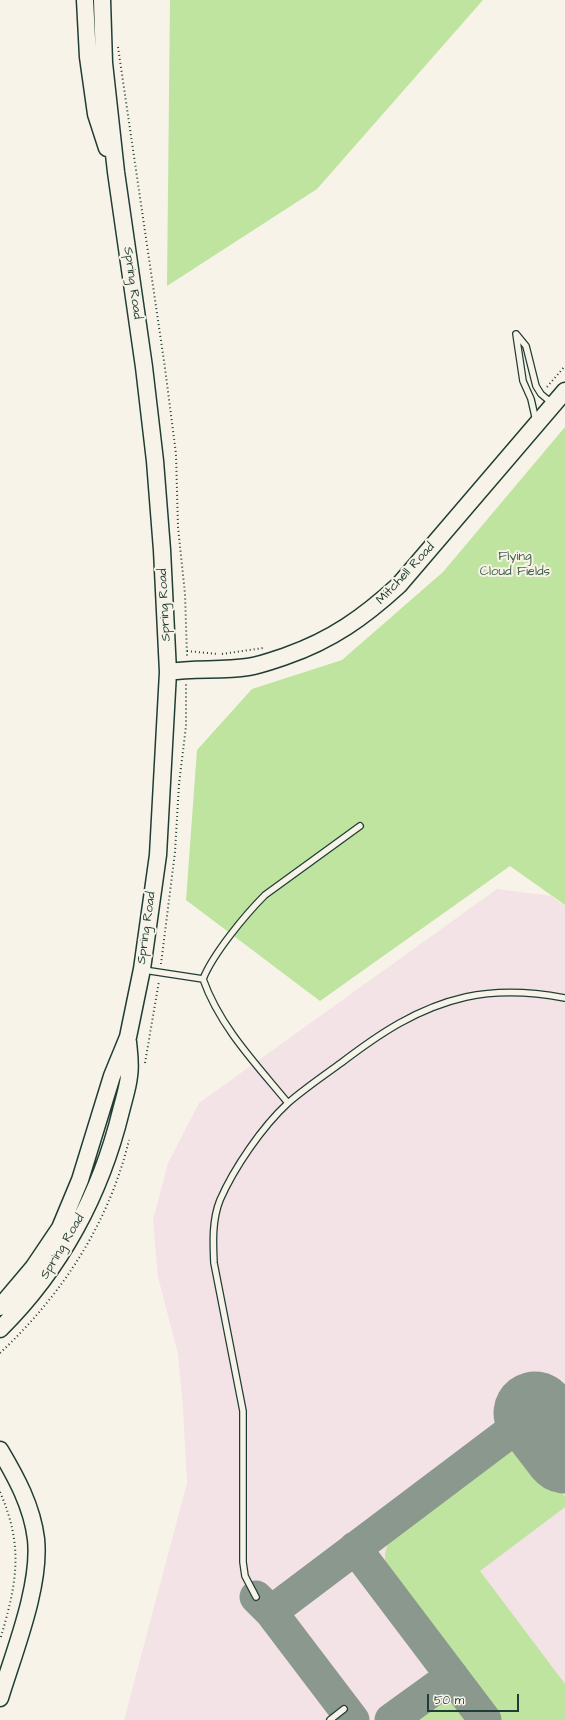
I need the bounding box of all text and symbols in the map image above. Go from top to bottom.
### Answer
street label: Spring Road [119,246,145,320]
street label: Mitchell Road [373,540,439,608]
park label: Flying Cloud Fields [480,549,550,580]
street label: Spring Road [155,568,175,642]
street label: Spring Road [134,891,160,965]
street label: Spring Road [38,1212,88,1282]
scale bar [429,1686,521,1712]
text: 50 m [434,1692,464,1709]

